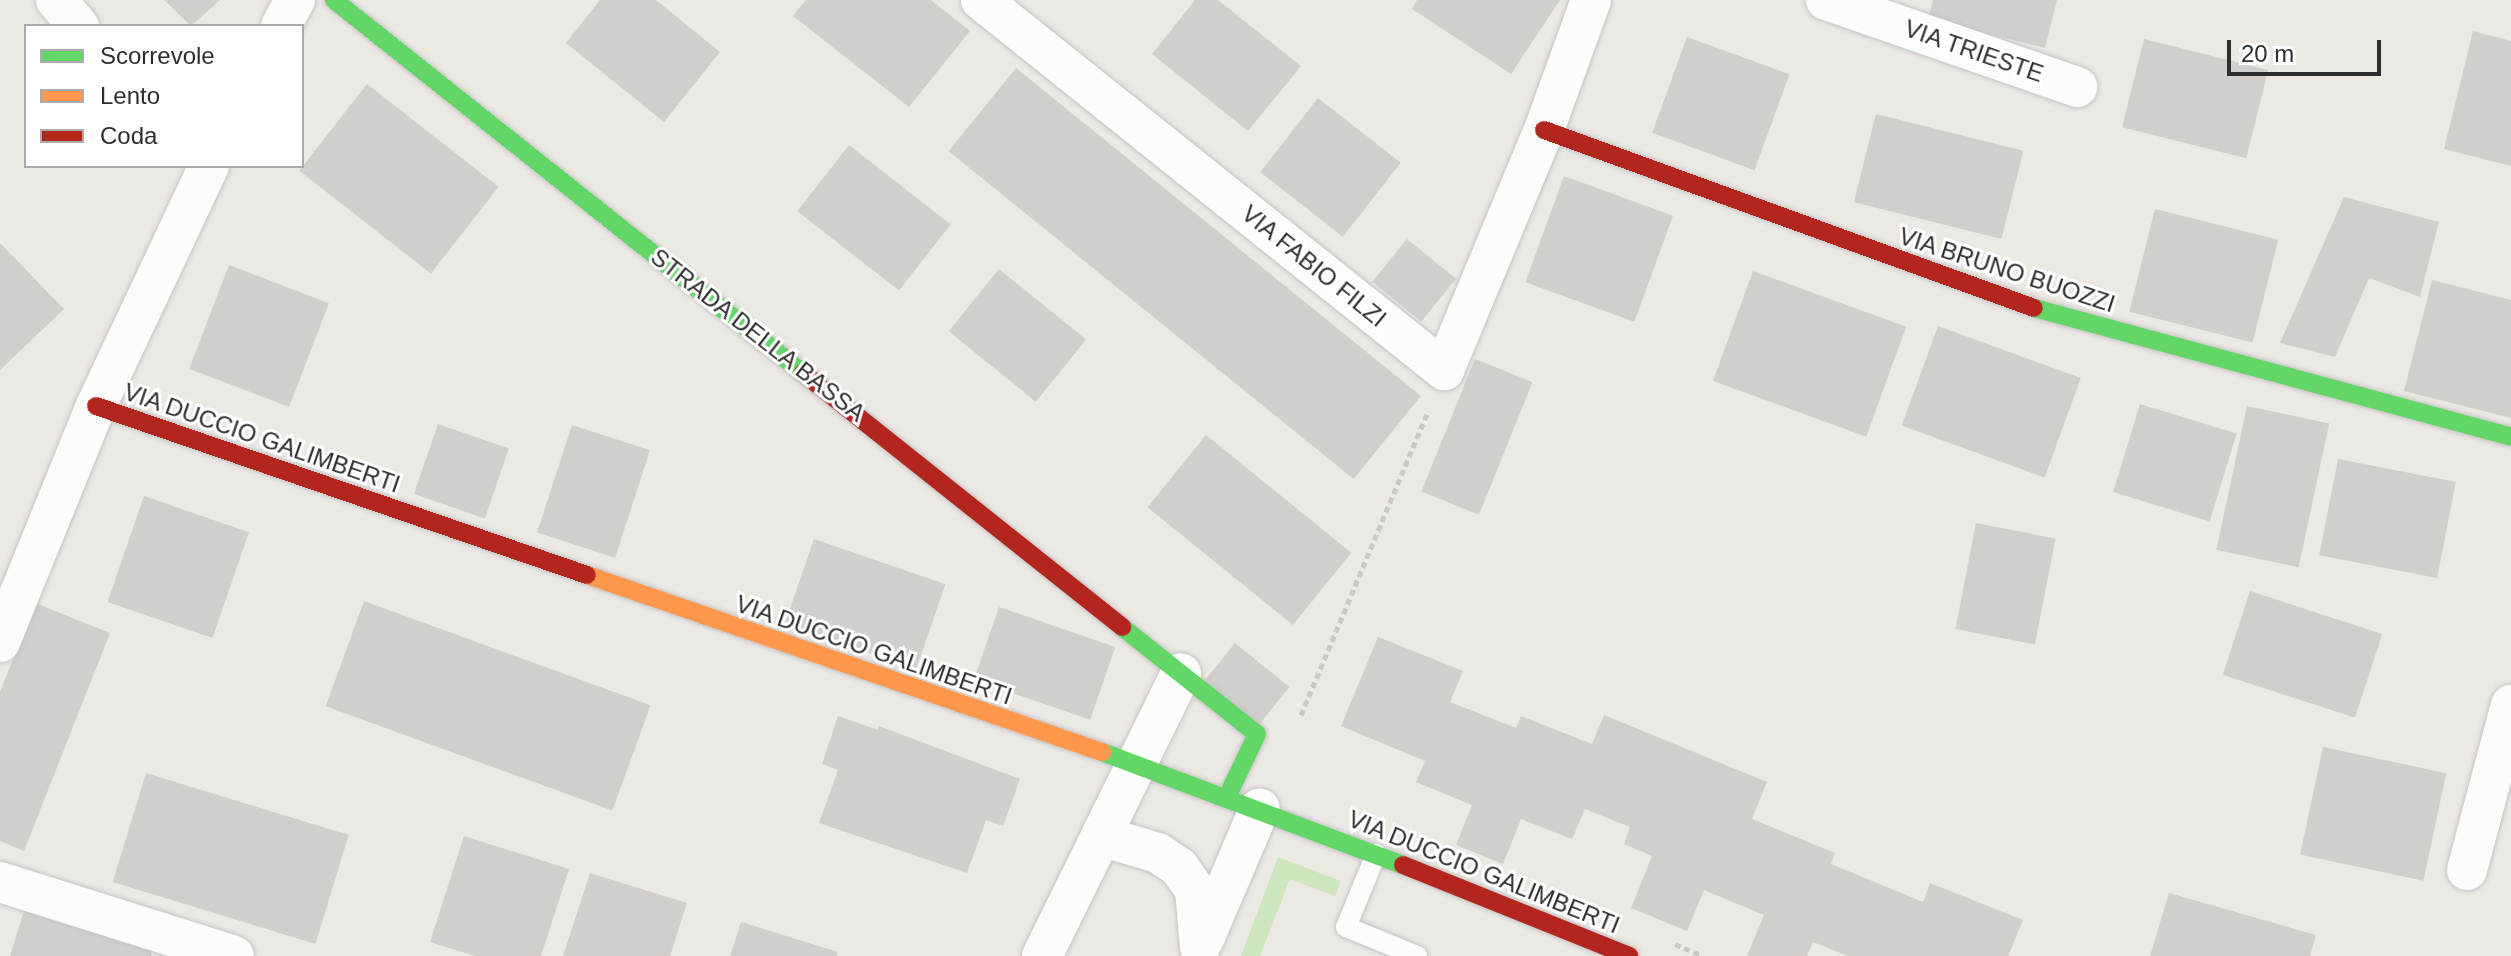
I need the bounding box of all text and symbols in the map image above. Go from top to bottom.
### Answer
street label: VIA TRIESTE [1900,14,2048,88]
legend [24,24,304,168]
scale bar [2231,24,2385,74]
text: 20 m [2241,40,2294,67]
text: Scorrevole [100,42,215,69]
text: Lento [100,82,160,109]
text: Coda [100,122,157,149]
street label: VIA FABIO FILZI [1235,199,1393,333]
street label: VIA BRUNO BUOZZI [1895,221,2119,319]
street label: STRADA DELLA BASSA [644,242,872,428]
street label: VIA DUCCIO GALIMBERTI [119,377,405,499]
street label: VIA DUCCIO GALIMBERTI [731,589,1017,711]
street label: VIA DUCCIO GALIMBERTI [1343,804,1625,940]

